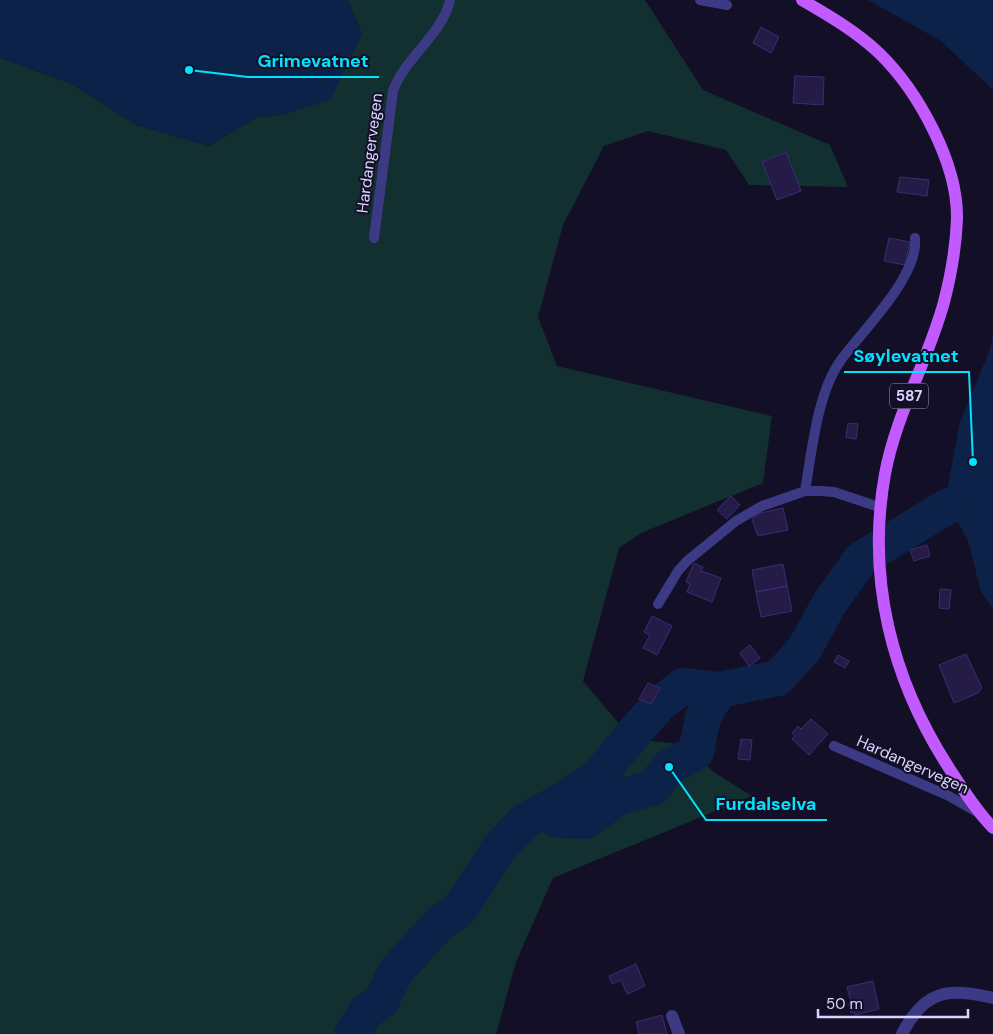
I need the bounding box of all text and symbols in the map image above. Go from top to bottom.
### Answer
callout: Grimevatnet [248,44,379,77]
text: Grimevatnet [257,49,369,73]
street label: Hardangervegen [352,92,387,214]
callout: Søylevatnet [844,339,969,372]
text: Søylevatnet [853,344,959,368]
road number: 587 [890,384,928,408]
street label: Hardangervegen [853,730,972,799]
callout: Furdalselva [706,787,827,820]
text: Furdalselva [716,792,816,816]
scale bar [818,986,968,1018]
text: 50 m [826,994,863,1014]

